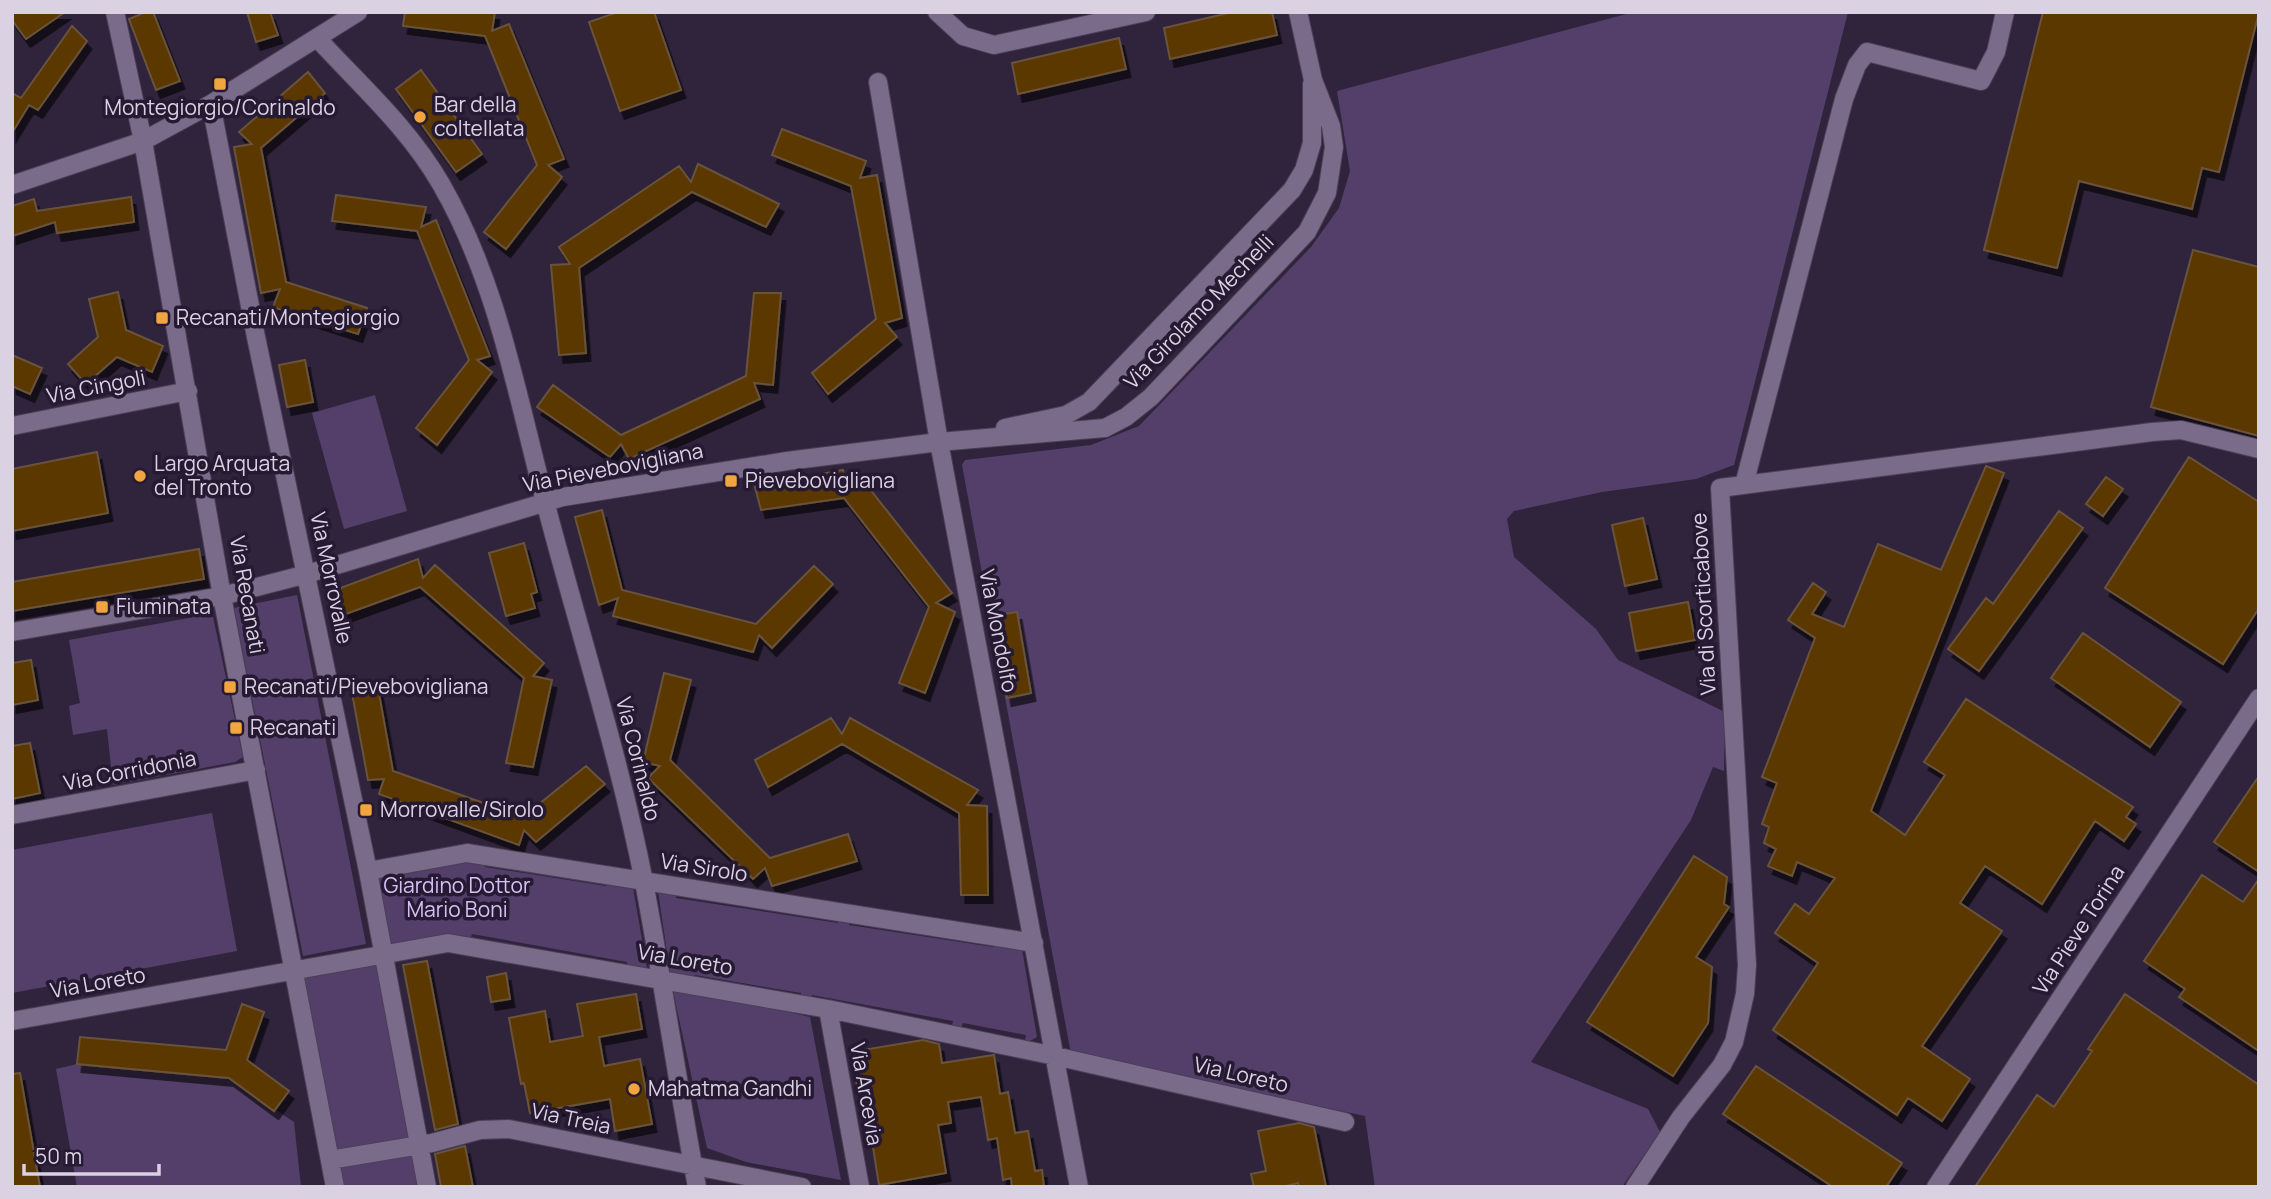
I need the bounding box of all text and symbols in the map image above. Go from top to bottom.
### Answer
marker: Montegiorgio/Corinaldo [212,76,228,92]
place label: Bar della coltellata [434,90,524,142]
place label: Montegiorgio/Corinaldo [104,93,336,121]
marker: Bar della coltellata [412,109,428,125]
street label: Via Girolamo Mechelli [1117,228,1279,395]
place label: Recanati/Montegiorgio [176,303,400,331]
marker: Recanati/Montegiorgio [154,310,170,326]
street label: Via Cingoli [44,363,148,409]
street label: Via Pievebovigliana [520,436,705,498]
place label: Largo Arquata del Tronto [154,449,290,501]
place label: Pievebovigliana [745,466,895,494]
marker: Largo Arquata del Tronto [132,468,148,484]
marker: Pievebovigliana [723,473,739,489]
street label: Via Morrovalle [304,509,360,646]
street label: Via di Scorticabove [1684,512,1722,696]
street label: Via Recanati [224,534,272,656]
street label: Via Mondolfo [973,567,1025,695]
place label: Fiuminata [116,592,211,620]
marker: Fiuminata [94,599,110,615]
place label: Recanati/Pievebovigliana [244,672,488,700]
marker: Recanati/Pievebovigliana [222,679,238,695]
street label: Via Corinaldo [610,694,668,824]
place label: Recanati [250,713,336,741]
marker: Recanati [228,720,244,736]
street label: Via Corridonia [61,743,198,797]
place label: Morrovalle/Sirolo [380,795,544,823]
marker: Morrovalle/Sirolo [358,802,374,818]
street label: Via Sirolo [659,846,750,888]
street label: Via Pieve Torina [2026,859,2130,1000]
park label: Giardino Dottor Mario Boni [383,871,531,923]
street label: Via Loreto [635,937,735,981]
street label: Via Loreto [48,960,148,1004]
street label: Via Arcevia [844,1040,890,1148]
street label: Via Loreto [1191,1050,1291,1098]
place label: Mahatma Gandhi [648,1074,812,1102]
marker: Mahatma Gandhi [626,1081,642,1097]
street label: Via Treia [529,1096,614,1140]
scale bar [24,1132,159,1176]
text: 50 m [35,1142,82,1170]

